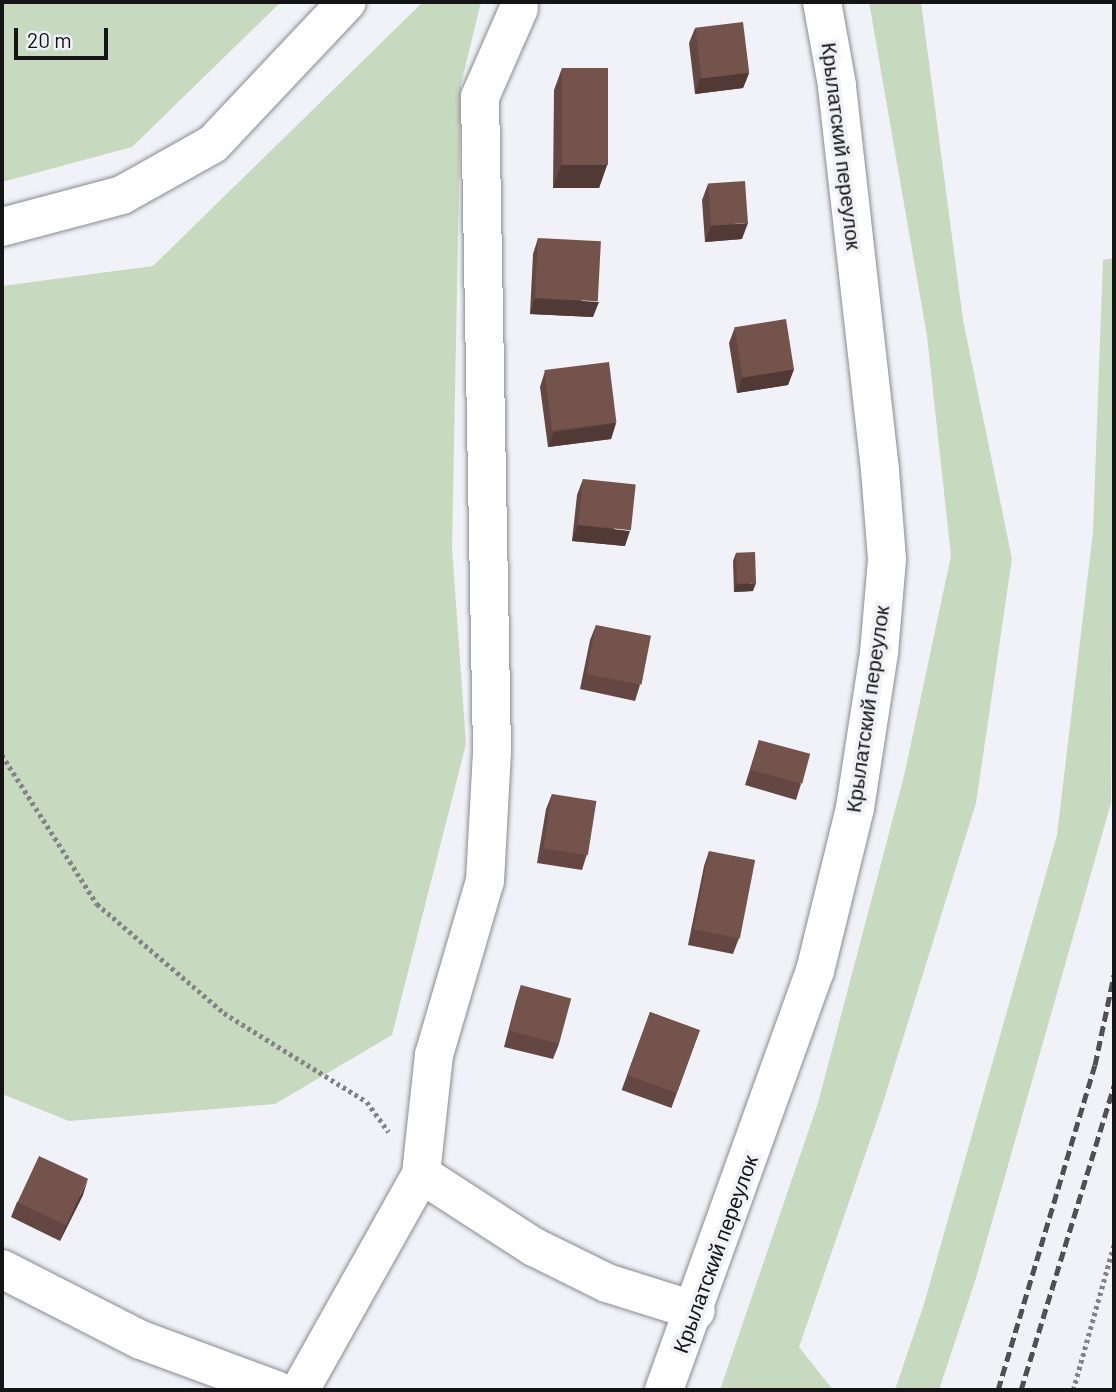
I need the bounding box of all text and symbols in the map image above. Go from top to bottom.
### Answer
scale bar [18,14,112,58]
text: 20 m [27,27,72,52]
street label: Крылатский переулок [817,41,867,251]
street label: Крылатский переулок [840,604,894,814]
street label: Крылатский переулок [667,1152,763,1356]

